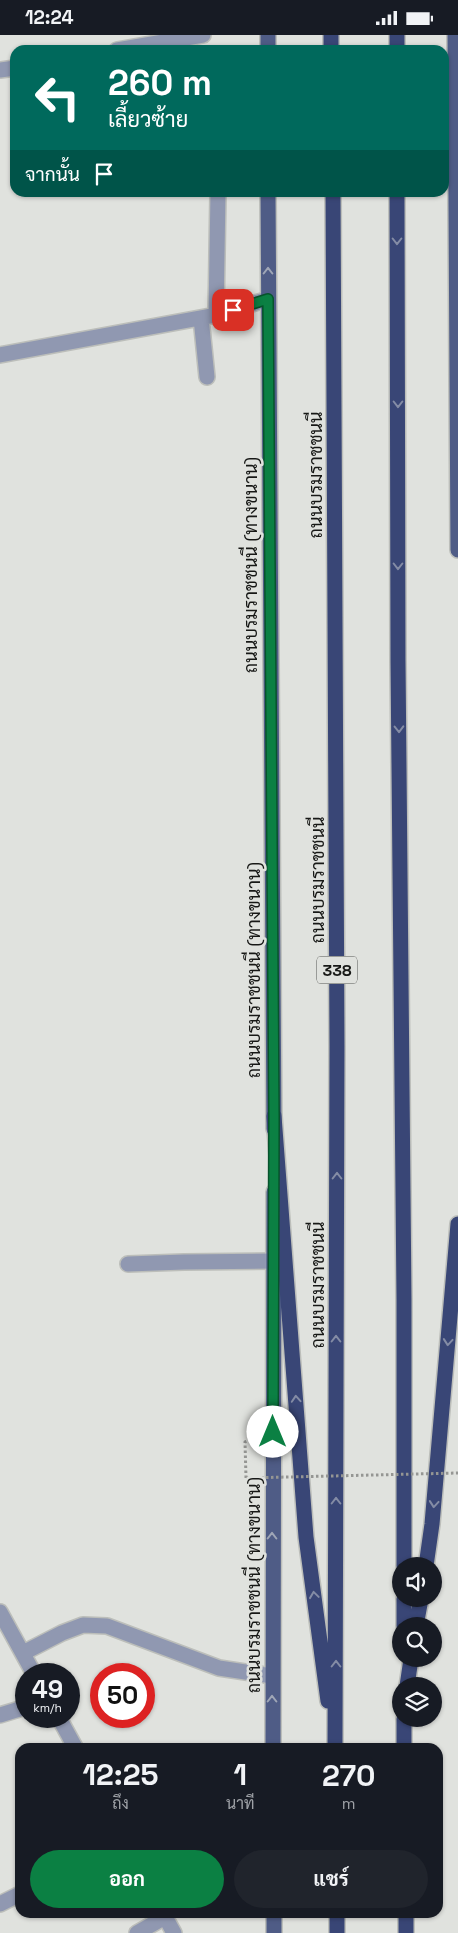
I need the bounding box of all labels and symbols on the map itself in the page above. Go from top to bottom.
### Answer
one-way arrow [392,238,402,245]
one-way arrow [263,267,273,275]
pin [212,289,254,331]
one-way arrow [393,400,403,408]
street label: ถนนบรมราชชนนี [303,412,327,538]
street label: ถนนบรมราชชนนี (ทางขนาน) [238,457,262,673]
one-way arrow [393,562,403,570]
one-way arrow [394,725,404,733]
street label: ถนนบรมราชชนนี [305,817,329,943]
street label: ถนนบรมราชชนนี (ทางขนาน) [241,862,265,1078]
road number: 338 [317,957,357,983]
one-way arrow [332,1172,342,1180]
street label: ถนนบรมราชชนนี [305,1222,329,1348]
one-way arrow [331,1335,341,1342]
one-way arrow [443,1338,454,1346]
one-way arrow [290,1394,301,1402]
position arrow [246,1405,298,1457]
street label: ถนนบรมราชชนนี (ทางขนาน) [241,1477,265,1693]
one-way arrow [331,1497,341,1505]
one-way arrow [429,1500,440,1508]
one-way arrow [267,1532,278,1540]
one-way arrow [309,1591,320,1599]
one-way arrow [331,1660,341,1668]
speed limit sign: 50 [90,1663,155,1728]
one-way arrow [267,1695,277,1702]

